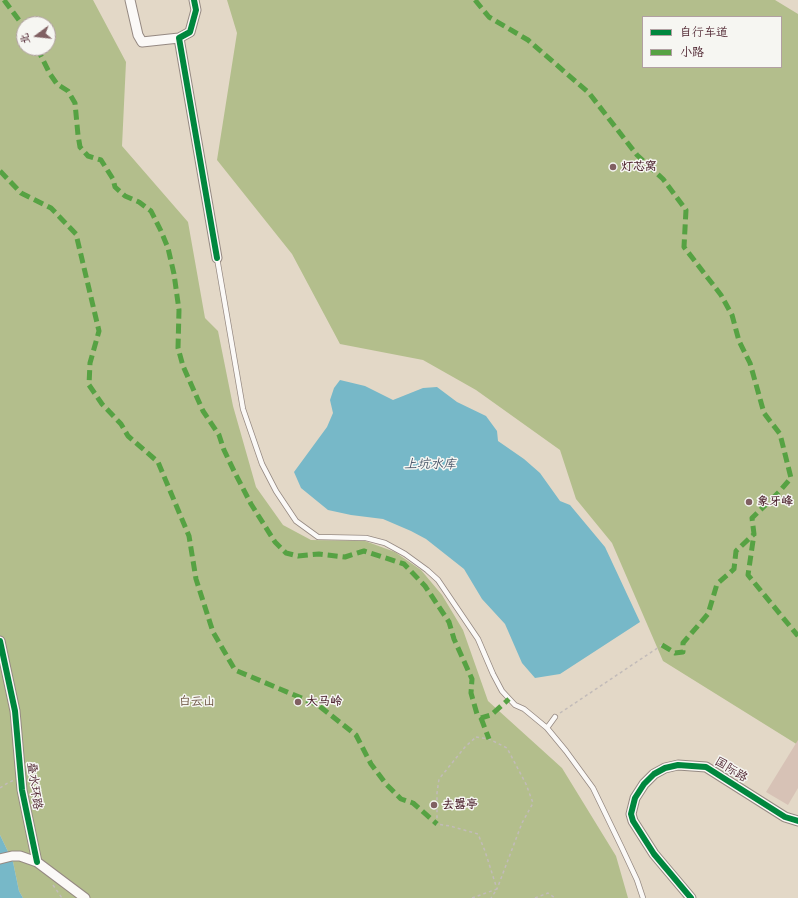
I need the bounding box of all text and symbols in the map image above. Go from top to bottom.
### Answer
north arrow [16,16,56,56]
legend [642,16,782,68]
text: 自行车道 [680,25,728,40]
text: 北 [17,32,33,46]
text: 小路 [680,45,704,60]
place label: 灯芯窝 [621,160,657,174]
marker: 灯芯窝 [608,162,618,172]
water label: 上坑水库 [404,457,456,473]
place label: 象牙峰 [757,495,793,509]
marker: 象牙峰 [744,497,754,507]
park label: 白云山 [179,695,215,709]
place label: 大马岭 [306,695,342,709]
marker: 大马岭 [293,697,303,707]
street label: 国际路 [712,755,750,785]
street label: 叠水环路 [24,761,44,811]
place label: 去嚣亭 [442,798,478,812]
marker: 去嚣亭 [429,800,439,810]

